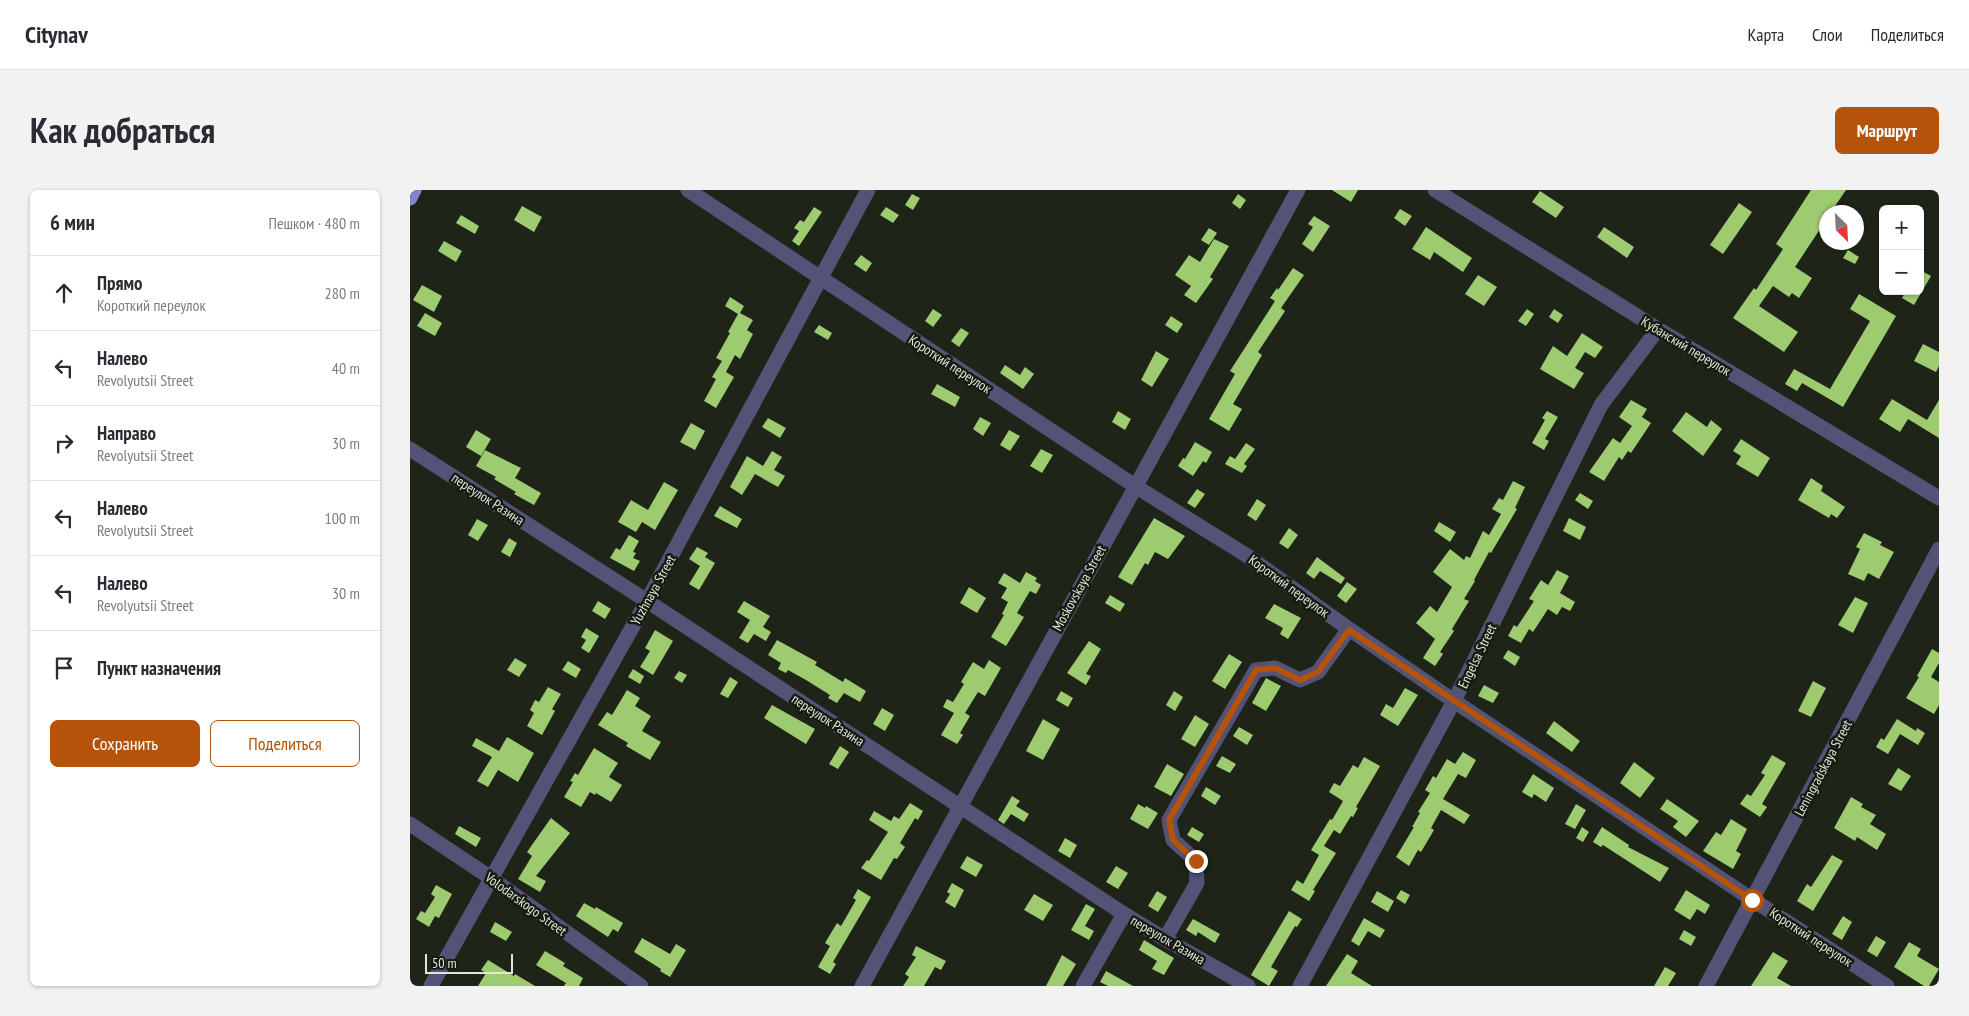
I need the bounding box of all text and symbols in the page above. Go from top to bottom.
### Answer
text: Citynav [25,19,88,50]
text: Карта [1747,23,1784,46]
text: Слои [1812,23,1843,46]
text: Поделиться [1871,23,1944,46]
text: Как добраться [30,107,215,153]
button: Маршрут [1835,107,1939,154]
north arrow [1819,205,1864,250]
map controls [1879,205,1924,295]
button: + [1879,205,1924,250]
text: 6 мин [50,209,95,236]
text: Пешком · 480 m [269,213,360,233]
button: − [1879,250,1924,295]
text: Прямо [97,271,142,295]
icon: ahead [50,279,78,307]
text: 280 m [325,283,360,303]
text: Короткий переулок [97,295,206,315]
street label: Кубанский переулок [1638,312,1734,380]
street label: Короткий переулок [905,331,995,398]
text: Налево [97,346,148,370]
icon: left [50,354,78,382]
text: 40 m [332,358,360,378]
text: Revolyutsii Street [97,370,193,390]
text: Направо [97,421,156,445]
icon: right [50,429,78,457]
text: 30 m [332,433,360,453]
text: Revolyutsii Street [97,445,193,465]
street label: переулок Разина [448,469,528,529]
text: Налево [97,496,148,520]
icon: left [50,504,78,532]
text: 100 m [325,508,360,528]
text: Revolyutsii Street [97,520,193,540]
street label: Moskovskaya Street [1048,542,1110,634]
street label: Короткий переулок [1245,551,1333,622]
street label: Yuzhnaya Street [626,552,680,628]
text: Налево [97,571,148,595]
icon: left [50,579,78,607]
text: 30 m [332,583,360,603]
text: Revolyutsii Street [97,595,193,615]
street label: Engelsa Street [1454,621,1500,691]
icon: arrive [50,654,78,682]
text: Пункт назначения [97,656,221,680]
street label: переулок Разина [788,690,868,750]
street label: Leningradskaya Street [1790,717,1856,819]
button: Сохранить [50,720,200,767]
button: Поделиться [210,720,360,767]
route end [1185,850,1208,873]
street label: Volodarskogo Street [481,868,571,940]
route start [1741,889,1764,912]
street label: Короткий переулок [1766,904,1856,971]
street label: переулок Разина [1128,911,1208,969]
scale bar [425,951,512,974]
text: 50 m [432,954,457,972]

